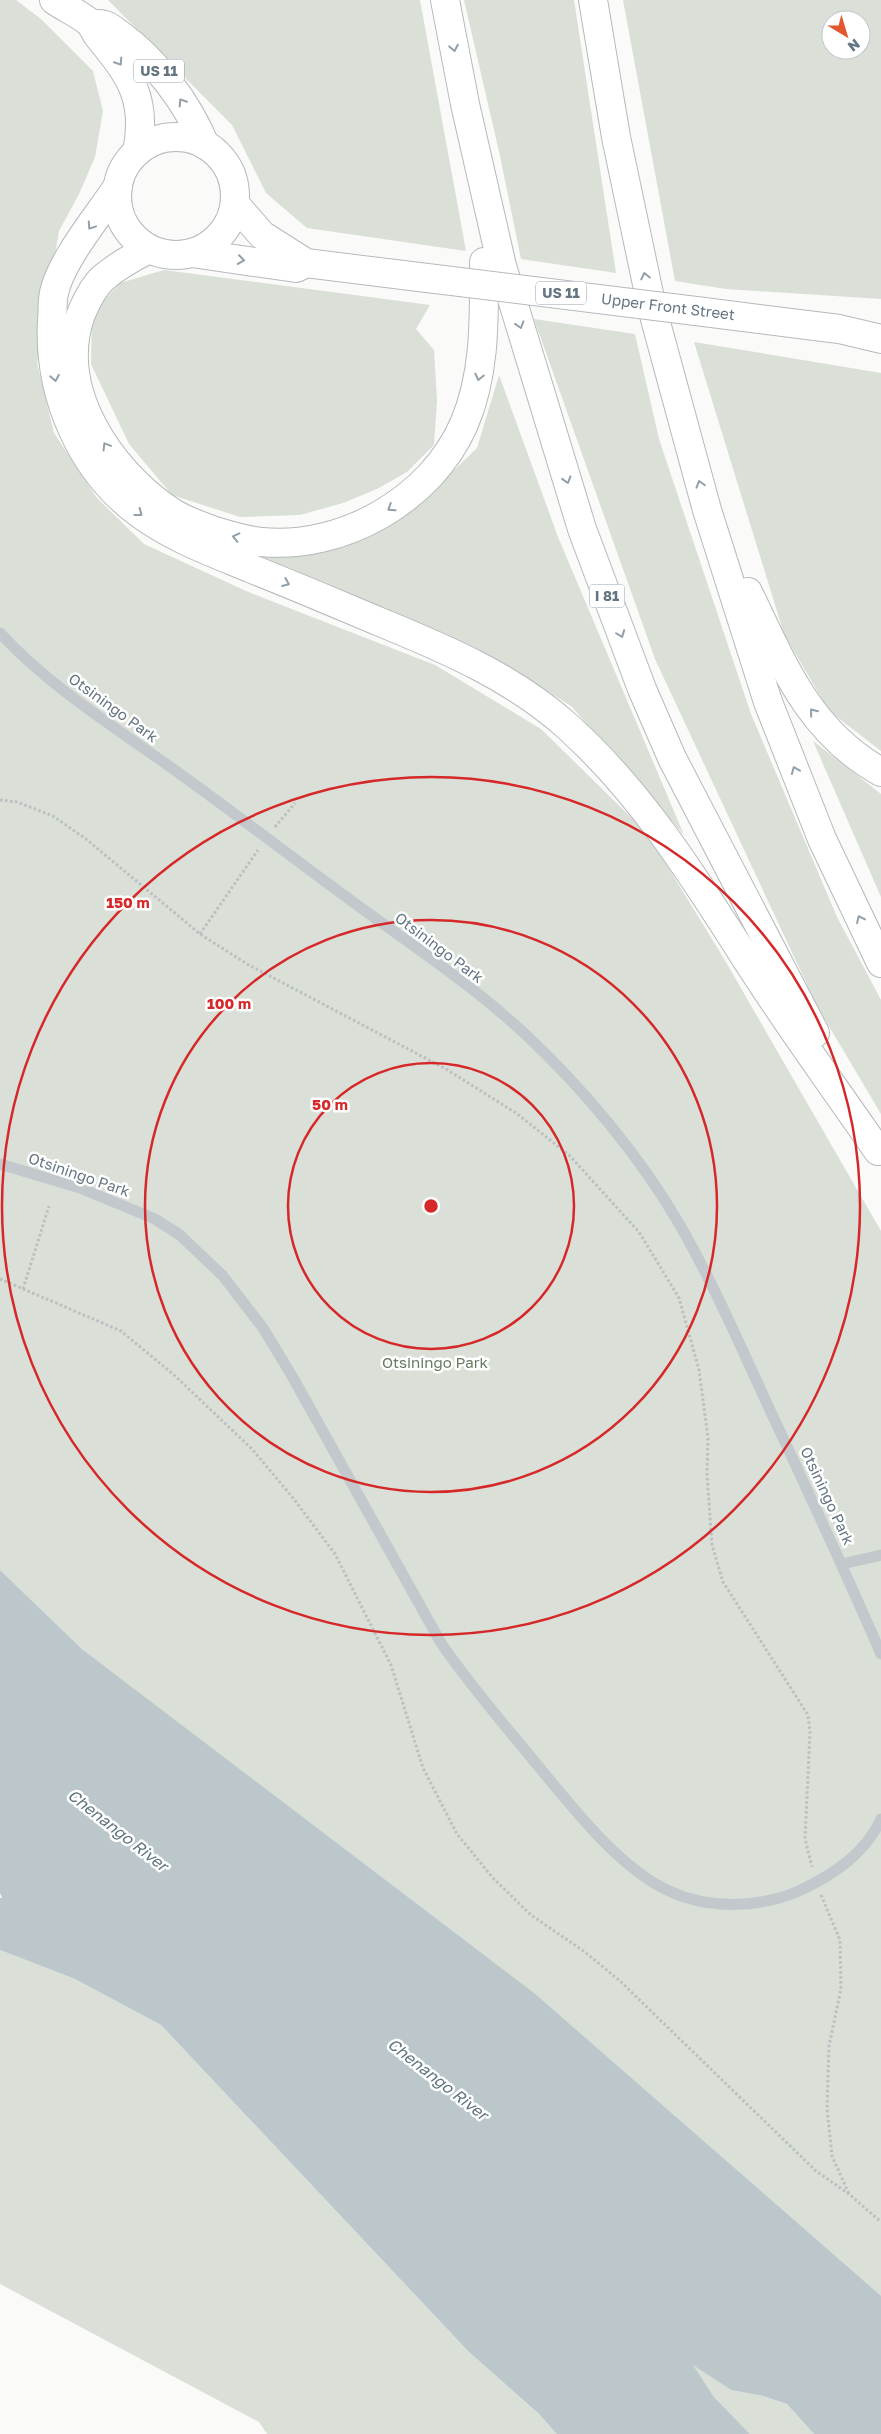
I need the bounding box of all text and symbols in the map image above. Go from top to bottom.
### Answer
north arrow [821,10,871,60]
text: N [845,36,864,56]
one-way arrow [448,43,459,52]
one-way arrow [113,56,123,65]
road number: US 11 [134,59,184,82]
one-way arrow [178,98,188,107]
one-way arrow [87,221,97,230]
one-way arrow [236,255,245,265]
one-way arrow [640,271,651,280]
road number: US 11 [536,282,586,304]
street label: Upper Front Street [600,289,736,323]
one-way arrow [515,320,525,329]
one-way arrow [474,372,485,381]
one-way arrow [50,374,60,383]
one-way arrow [103,443,113,452]
one-way arrow [562,476,572,484]
one-way arrow [695,480,705,488]
one-way arrow [387,502,396,511]
one-way arrow [133,507,143,516]
one-way arrow [231,532,240,543]
one-way arrow [281,577,289,587]
road number: I 81 [590,584,624,608]
one-way arrow [615,629,625,637]
street label: Otsiningo Park [65,669,162,746]
one-way arrow [809,709,818,718]
one-way arrow [791,766,801,775]
text: 150 m [106,893,150,911]
street label: Otsiningo Park [392,908,488,987]
one-way arrow [856,915,866,924]
text: 100 m [207,994,251,1012]
text: 50 m [312,1095,348,1113]
street label: Otsiningo Park [26,1148,133,1200]
centre of rings [422,1197,440,1215]
park label: Otsiningo Park [382,1353,489,1371]
street label: Otsiningo Park [797,1444,859,1548]
water label: Chenango River [64,1785,174,1877]
water label: Chenango River [384,2034,494,2126]

